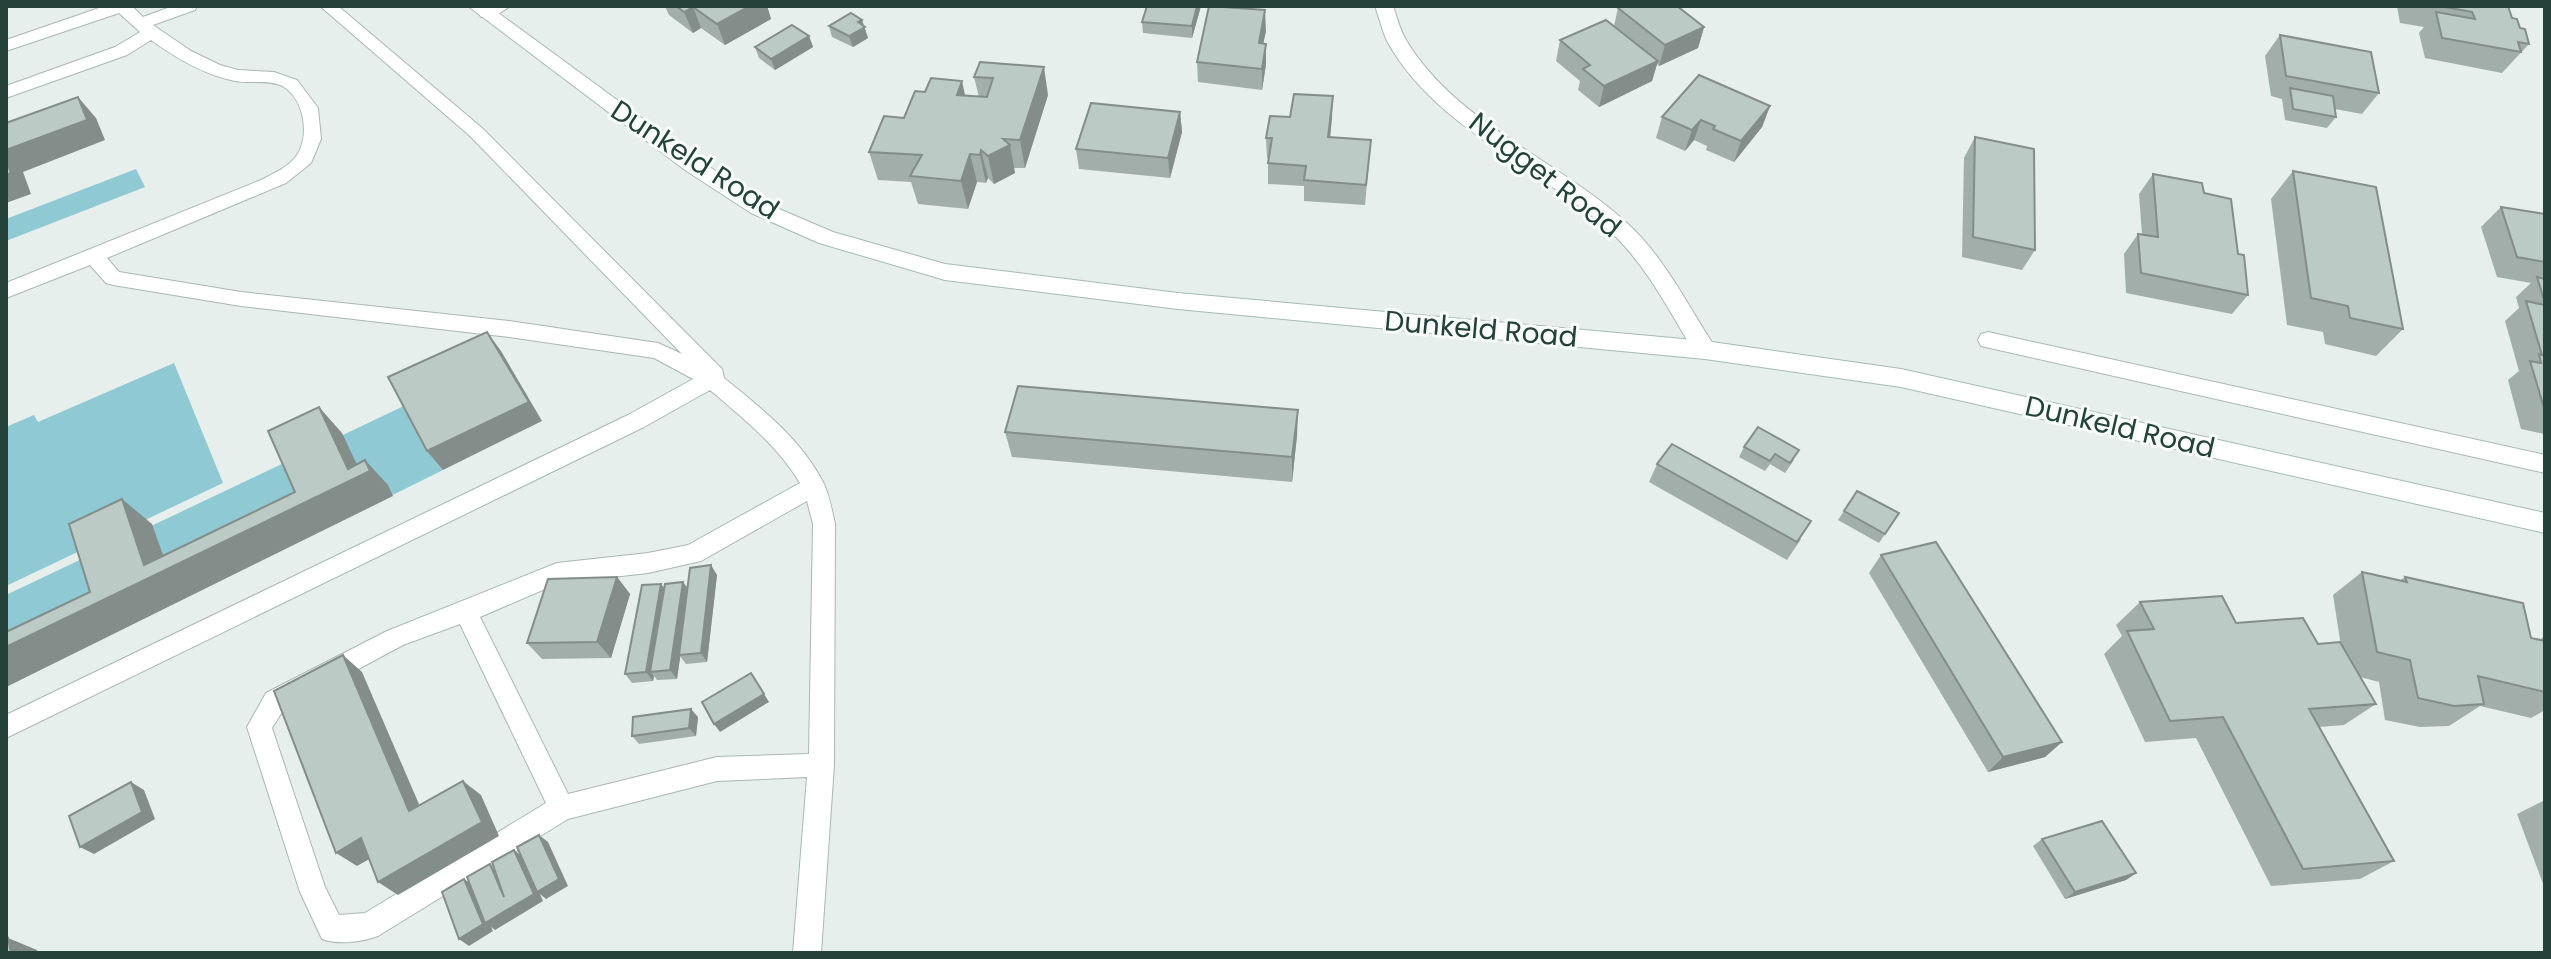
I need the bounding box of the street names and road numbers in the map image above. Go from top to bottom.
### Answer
street label: Dunkeld Road [603,91,787,229]
street label: Nugget Road [1461,103,1629,247]
street label: Dunkeld Road [1383,301,1579,357]
street label: Dunkeld Road [2021,386,2219,468]

